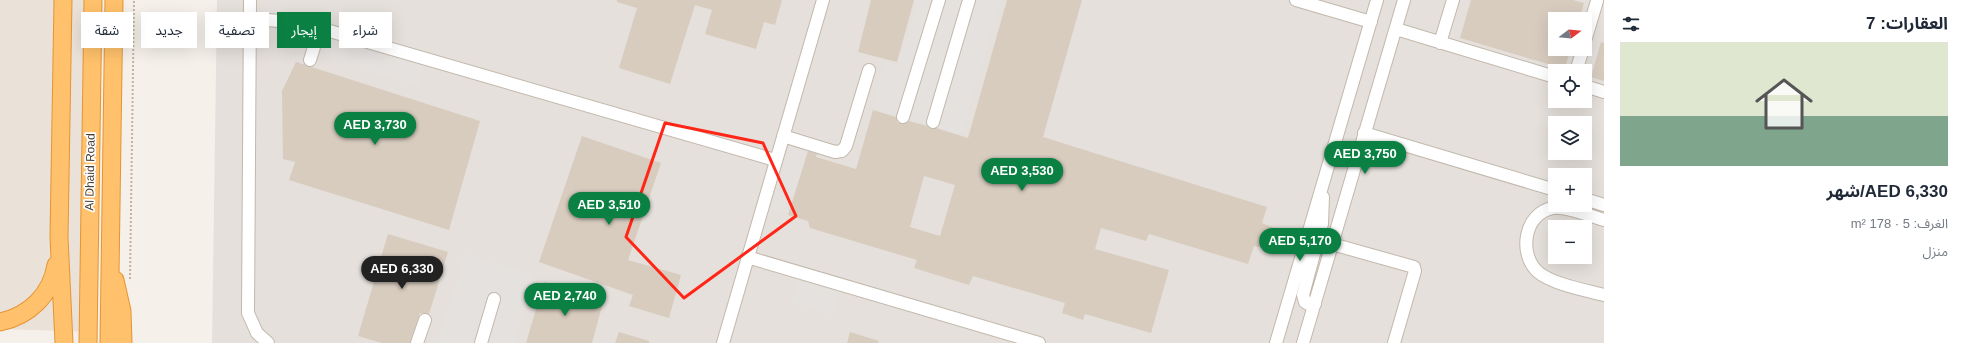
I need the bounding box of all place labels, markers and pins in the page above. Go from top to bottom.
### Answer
pin: AED 3,730 [329,112,421,146]
pin: AED 3,750 [1319,141,1411,175]
pin: AED 3,530 [976,158,1068,192]
pin: AED 3,510 [563,192,655,226]
pin: AED 5,170 [1254,228,1346,262]
pin: AED 6,330 [356,256,448,290]
pin: AED 2,740 [519,283,611,317]

